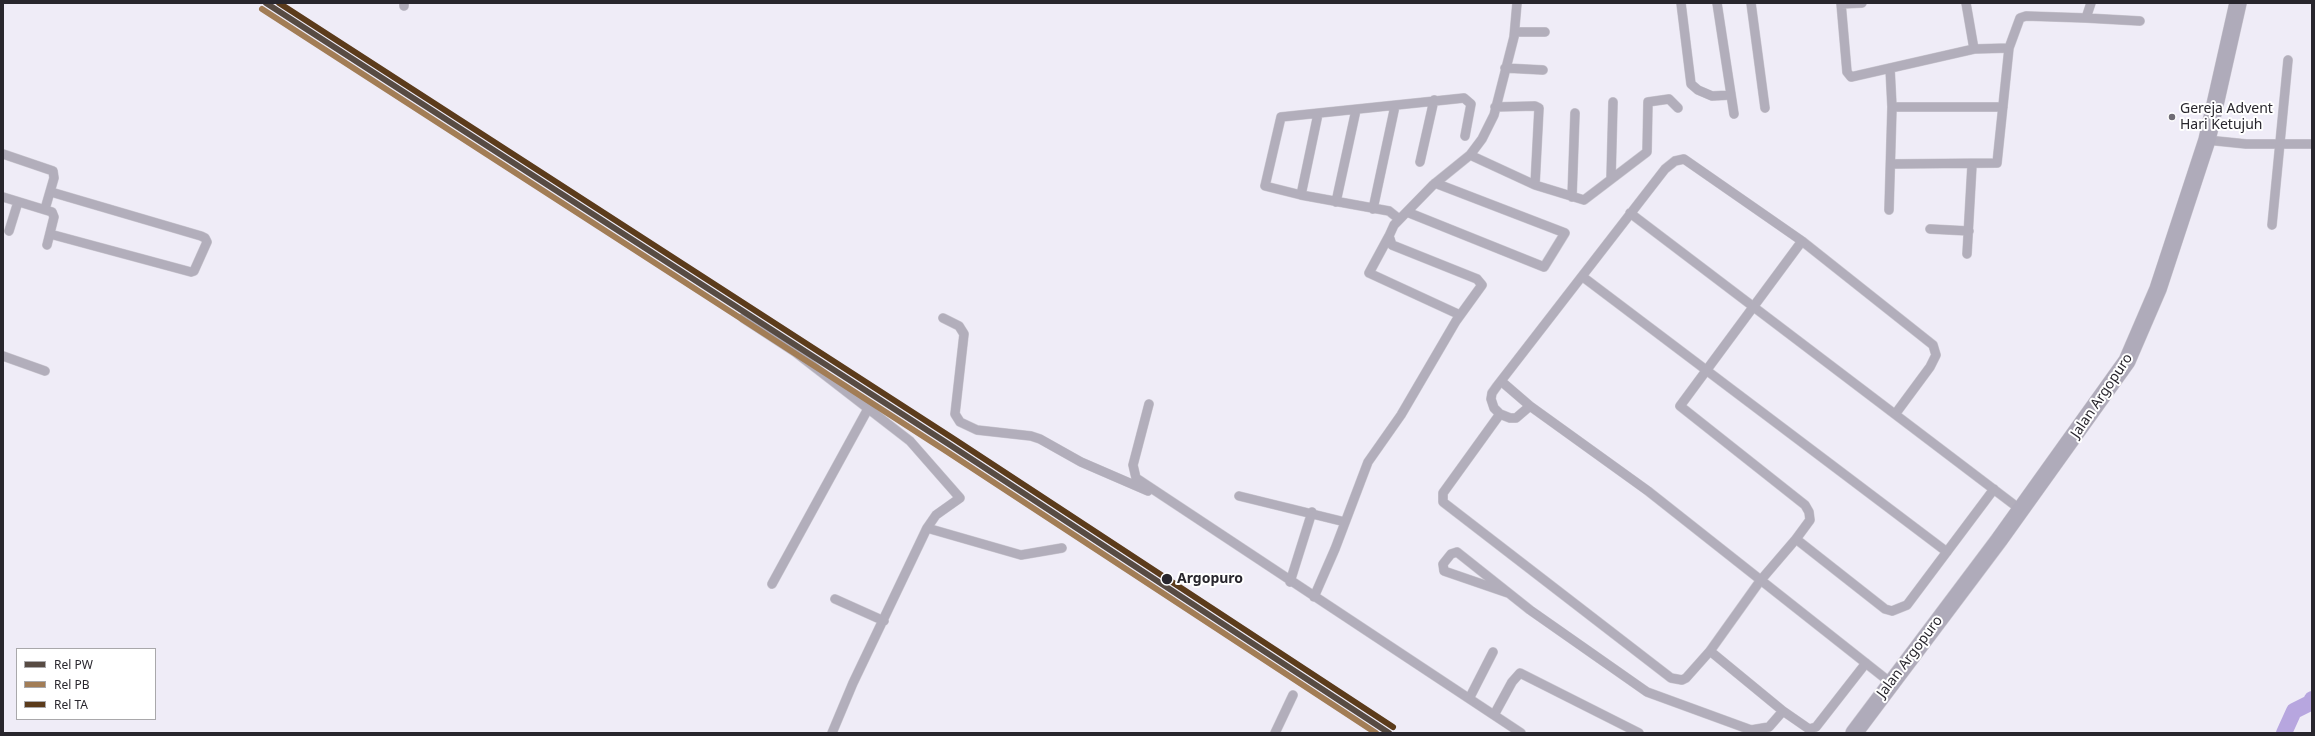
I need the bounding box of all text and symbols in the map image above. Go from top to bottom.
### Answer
place label: Gereja Advent Hari Ketujuh [2180,101,2273,134]
marker: Gereja Advent Hari Ketujuh [2167,112,2177,122]
street label: Jalan Argopuro [2068,351,2136,441]
place label: Argopuro [1177,571,1243,587]
marker: Argopuro [1160,572,1174,586]
street label: Jalan Argopuro [1874,613,1946,701]
legend [16,648,156,720]
text: Rel PW [54,656,93,673]
text: Rel PB [54,676,90,693]
text: Rel TA [54,696,88,713]

